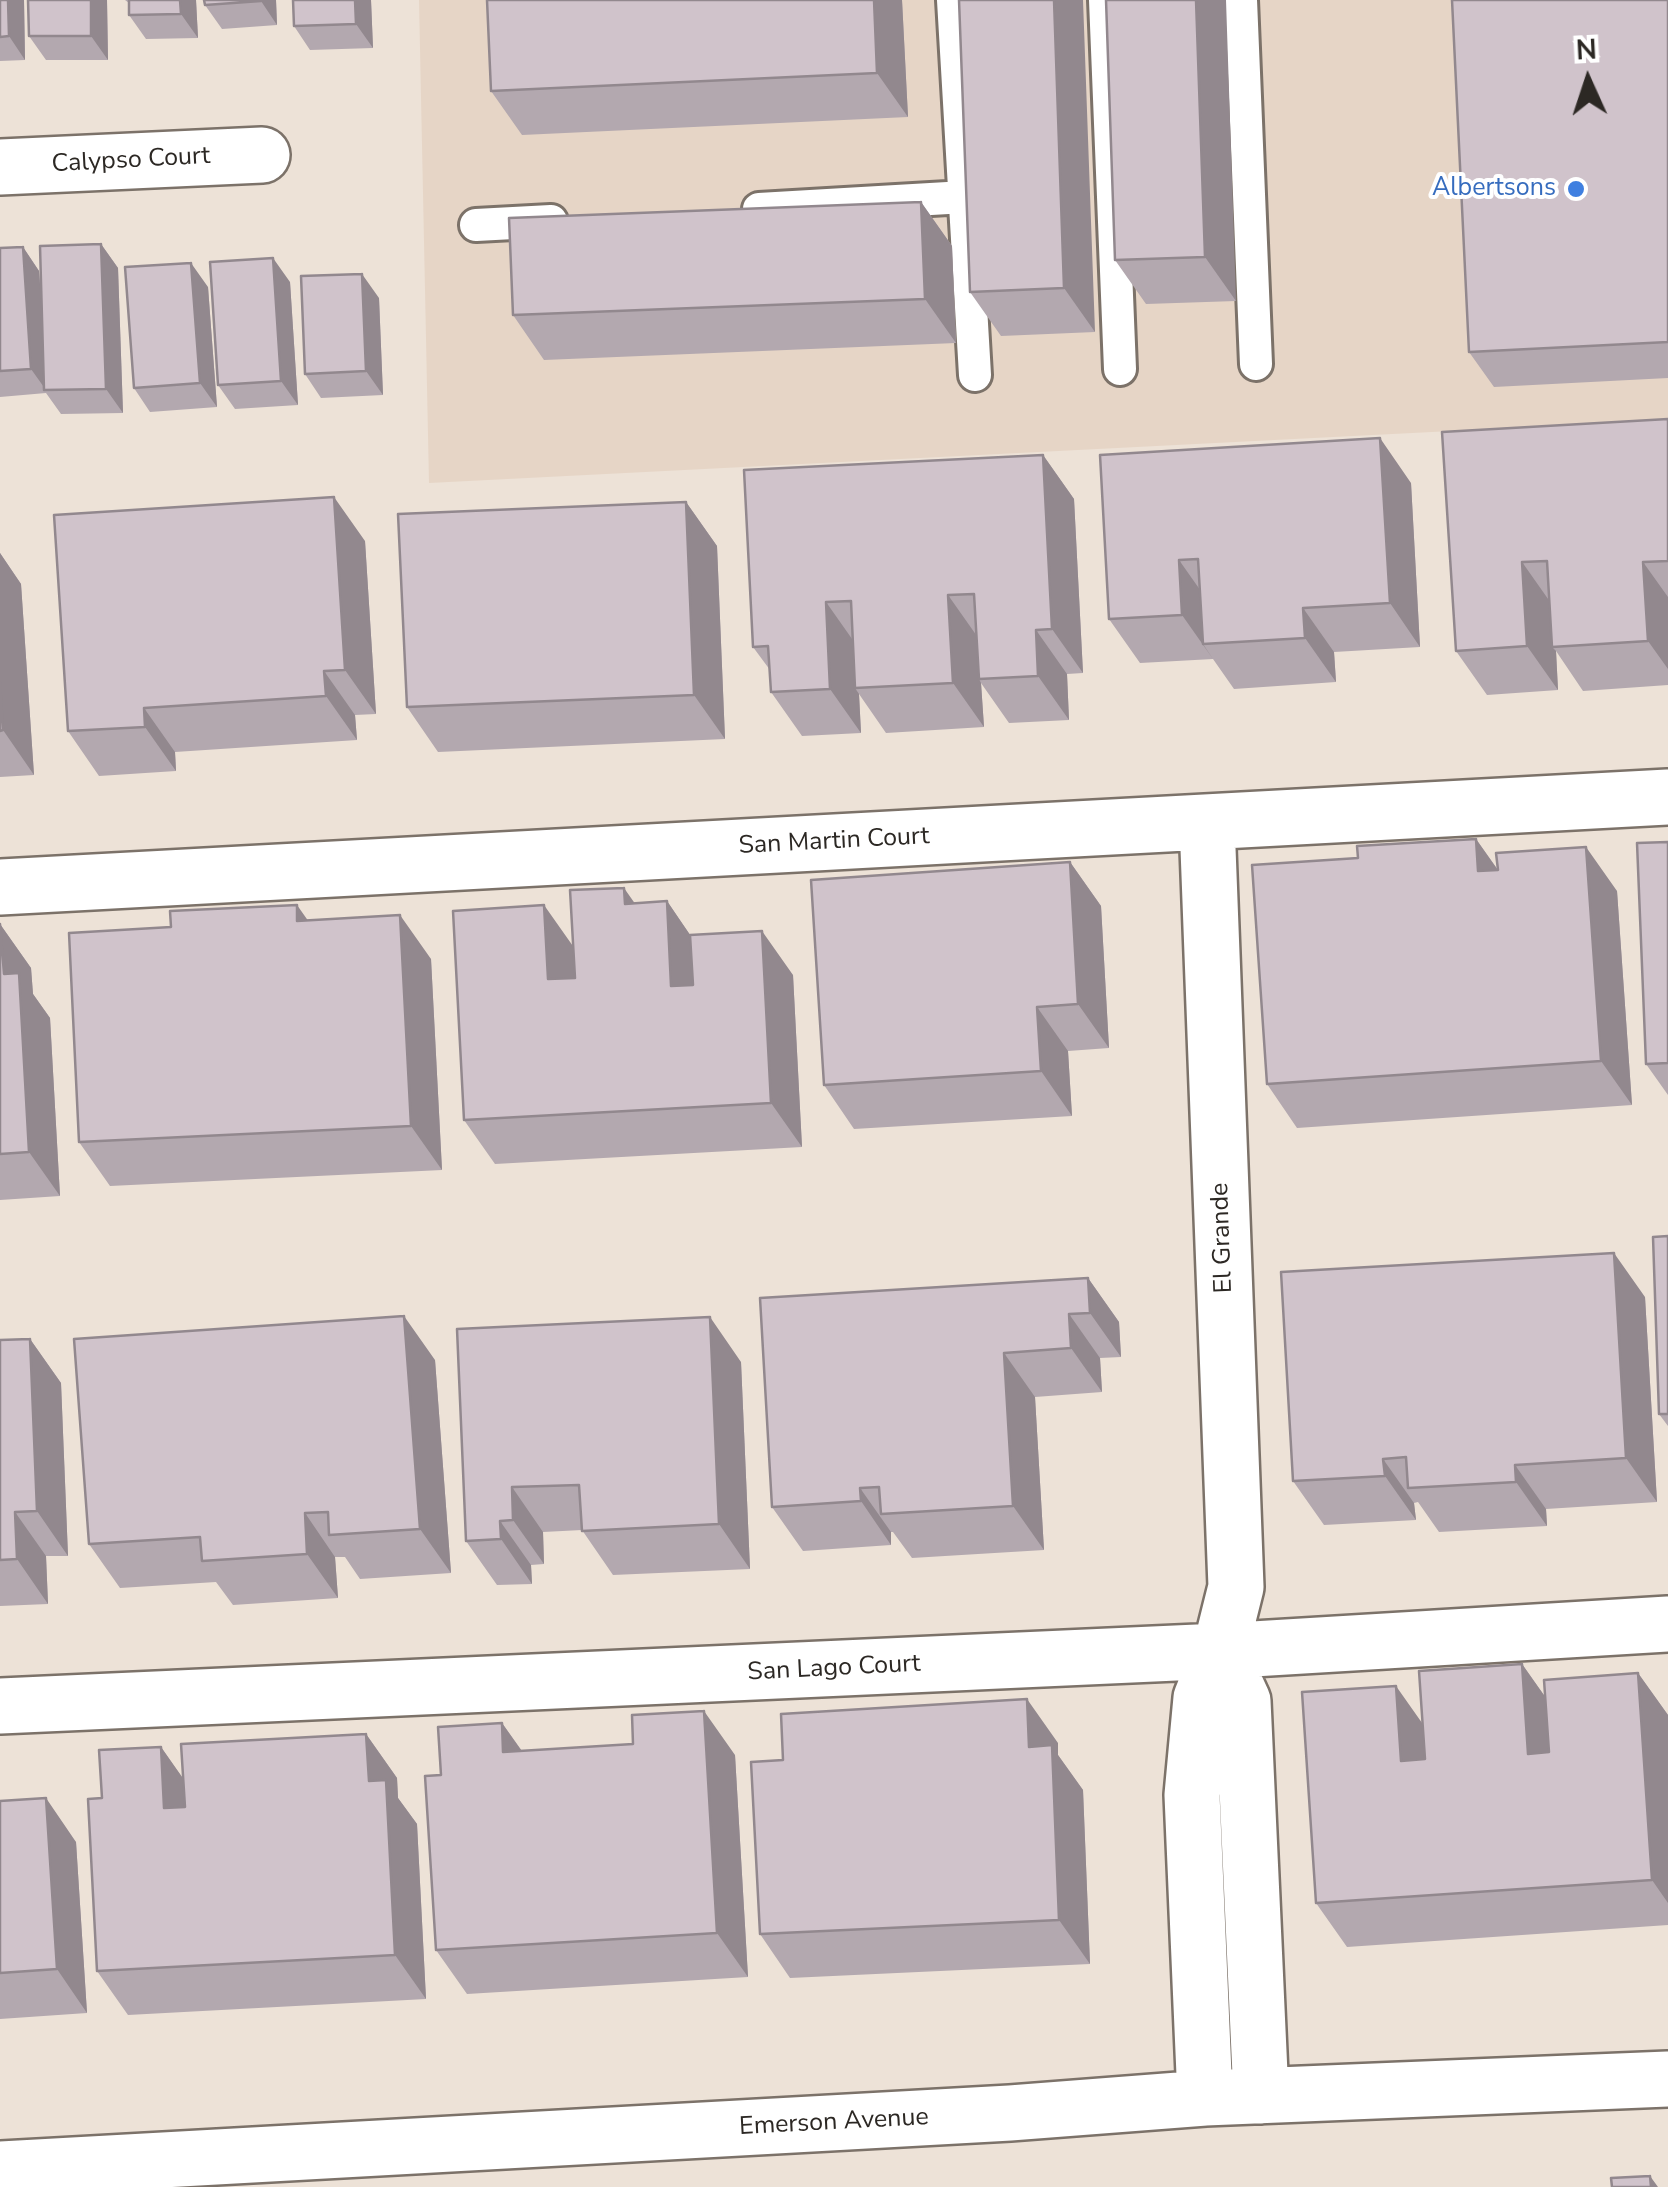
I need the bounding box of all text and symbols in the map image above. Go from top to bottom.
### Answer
north arrow [1538,30,1638,130]
text: N [1575,31,1598,70]
street label: Calypso Court [51,142,211,180]
place label: Albertsons [1432,174,1556,204]
marker: Albertsons [1565,178,1587,200]
street label: San Martin Court [738,822,930,862]
street label: El Grande [1206,1182,1240,1294]
street label: San Lago Court [747,1649,921,1689]
street label: Emerson Avenue [738,2103,930,2143]

